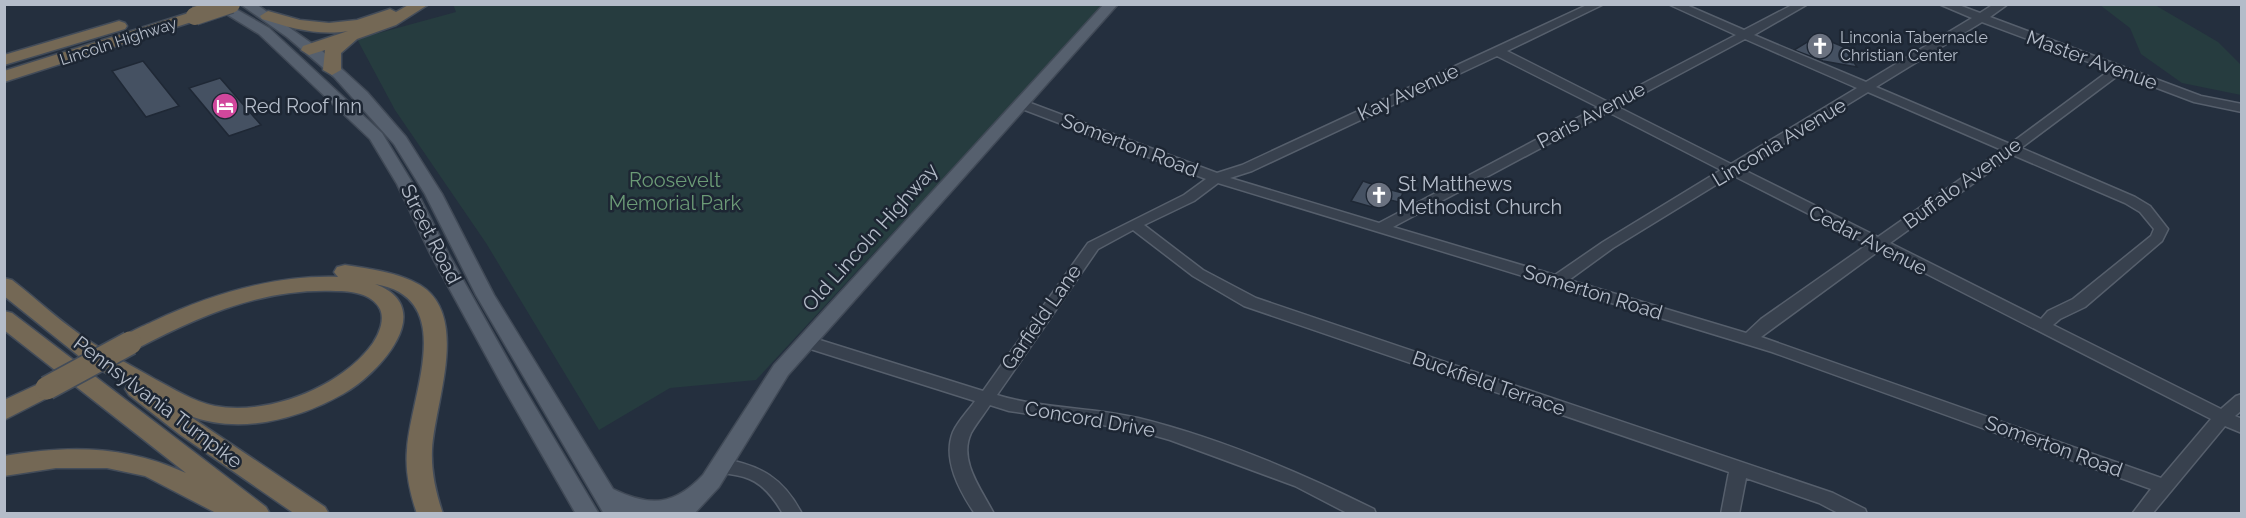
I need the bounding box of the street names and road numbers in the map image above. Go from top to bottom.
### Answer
street label: Lincoln Highway [57,13,180,69]
street label: Master Avenue [2023,25,2161,95]
street label: Kay Avenue [1354,58,1462,126]
street label: Paris Avenue [1533,76,1649,154]
street label: Linconia Avenue [1708,92,1851,191]
street label: Somerton Road [1058,108,1202,182]
street label: Buffalo Avenue [1898,132,2026,234]
street label: Old Lincoln Highway [797,158,943,316]
street label: Street Road [396,180,466,288]
street label: Cedar Avenue [1805,200,1932,280]
street label: Somerton Road [1520,259,1666,325]
street label: Garfield Lane [996,260,1086,374]
street label: Pennsylvania Turnpike [69,331,247,473]
street label: Buckfield Terrace [1409,346,1569,421]
street label: Concord Drive [1023,396,1157,442]
street label: Somerton Road [1982,410,2126,482]

